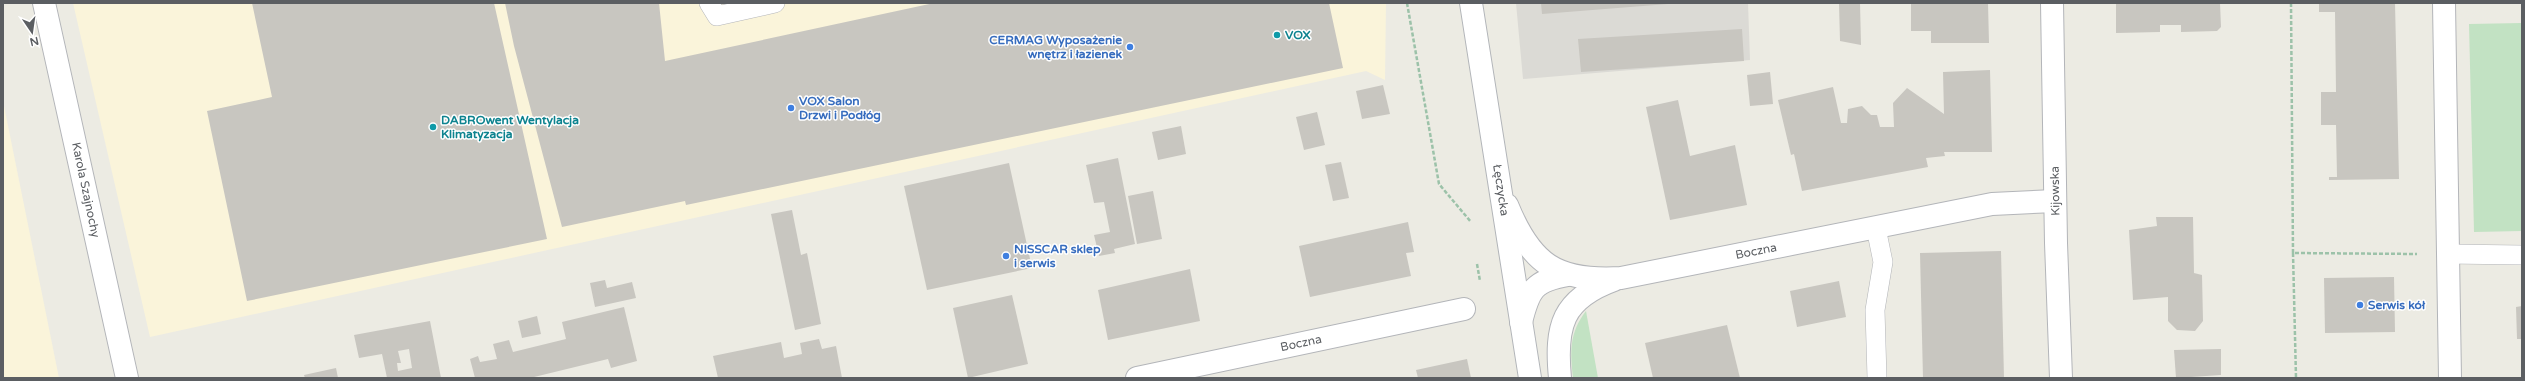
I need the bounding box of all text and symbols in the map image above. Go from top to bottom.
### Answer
north arrow [12,12,52,52]
place label: VOX [1285,28,1311,42]
marker: VOX [1272,30,1282,40]
place label: CERMAG Wyposażenie wnętrz i łazienek [989,33,1122,61]
text: N [28,34,40,49]
marker: CERMAG Wyposażenie wnętrz i łazienek [1125,42,1135,52]
place label: VOX Salon Drzwi i Podłóg [799,94,881,123]
marker: VOX Salon Drzwi i Podłóg [786,103,796,113]
place label: DABROwent Wentylacja Klimatyzacja [441,113,579,142]
marker: DABROwent Wentylacja Klimatyzacja [428,122,438,132]
street label: Karola Szajnochy [69,141,103,240]
street label: Łęczycka [1490,163,1512,217]
street label: Kijowska [2048,166,2062,216]
street label: Boczna [1734,240,1778,262]
place label: NISSCAR sklep i serwis [1014,242,1101,270]
marker: NISSCAR sklep i serwis [1001,251,1011,261]
place label: Serwis kół [2368,298,2426,312]
marker: Serwis kół [2355,300,2365,310]
street label: Boczna [1279,332,1323,354]

